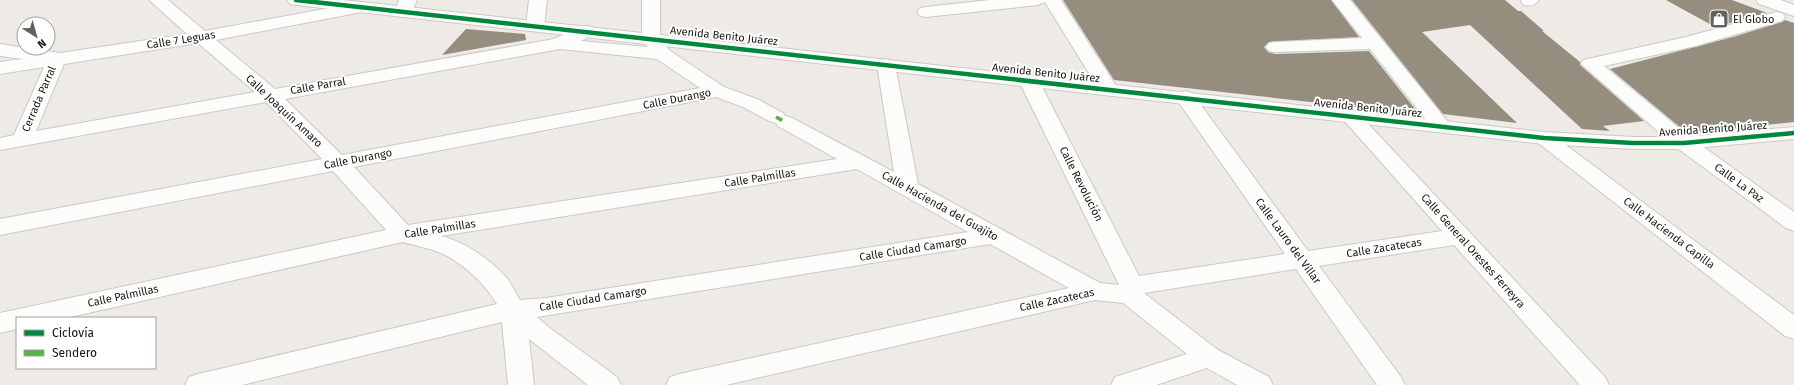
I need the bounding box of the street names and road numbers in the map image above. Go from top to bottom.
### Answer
street label: Avenida Benito Juárez [669,24,779,48]
street label: Calle 7 Leguas [146,28,216,52]
street label: Avenida Benito Juárez [991,61,1101,85]
street label: Cerrada Parral [19,64,59,134]
street label: Calle Joaquín Amaro [243,72,325,150]
street label: Calle Parral [289,75,347,97]
street label: Calle Durango [642,86,712,112]
street label: Avenida Benito Juárez [1313,96,1423,120]
street label: Avenida Benito Juárez [1658,119,1768,139]
street label: Calle Revolución [1057,144,1105,224]
street label: Calle Durango [323,146,393,172]
street label: Calle La Paz [1712,161,1766,205]
street label: Calle Palmillas [723,166,797,190]
street label: Calle Hacienda del Guajito [879,168,1001,244]
street label: Calle General Orestes Ferreyra [1418,191,1528,311]
street label: Calle Hacienda Capilla [1621,194,1717,272]
street label: Calle Lauro del Villar [1253,196,1324,287]
street label: Calle Palmillas [403,217,477,241]
street label: Calle Ciudad Camargo [858,234,968,264]
street label: Calle Zacatecas [1346,236,1422,260]
street label: Calle Palmillas [86,282,160,310]
street label: Calle Ciudad Camargo [538,284,648,314]
street label: Calle Zacatecas [1019,286,1095,314]

